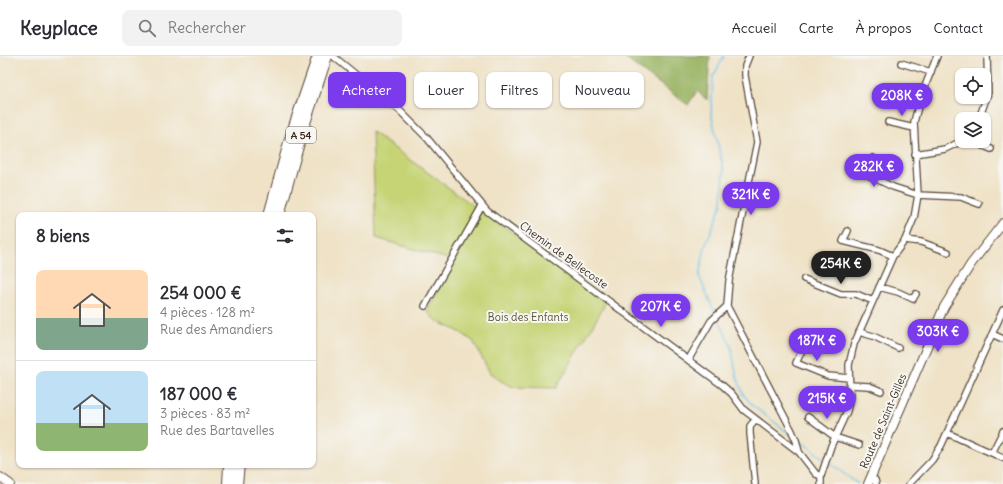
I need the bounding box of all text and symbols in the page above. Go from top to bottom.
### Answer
search box [122,10,402,46]
text: Keyplace [20,16,98,40]
icon: search [136,17,158,39]
text: Rechercher [168,18,246,37]
text: Accueil [732,19,777,37]
text: Carte [799,19,834,37]
text: À propos [856,19,912,37]
text: Contact [934,19,983,37]
map controls [955,68,991,148]
button: locate [955,68,991,104]
chip: Acheter [328,72,406,108]
chip: Louer [414,72,478,108]
chip: Filtres [486,72,552,108]
chip: Nouveau [560,72,644,108]
pin: 208K € [869,83,935,117]
text: 208K € [881,87,923,104]
button: layers [955,112,991,148]
road number: A 54 [286,127,316,143]
pin: 282K € [841,154,907,188]
text: 282K € [853,158,895,175]
pin: 321K € [718,182,784,216]
text: 321K € [731,186,771,203]
street label: Chemin de Bellecoste [517,218,611,292]
text: 8 biens [36,225,90,247]
icon: filters [274,225,296,247]
pin: 254K € [808,251,874,285]
text: 254K € [820,255,862,272]
text: 254 000 € [160,282,242,304]
icon: home [68,286,116,334]
pin: 207K € [628,294,694,328]
text: 207K € [640,298,682,315]
text: 4 pièces · 128 m² [160,304,255,321]
park label: Bois des Enfants [488,310,568,324]
pin: 303K € [905,319,971,353]
text: Rue des Amandiers [160,321,273,338]
text: 303K € [917,323,959,340]
pin: 187K € [784,328,850,362]
text: 187K € [798,332,836,349]
street label: Route de Saint-Gilles [857,371,909,471]
text: 187 000 € [160,383,237,405]
pin: 215K € [794,386,860,420]
icon: home [68,387,116,435]
text: 215K € [807,390,847,407]
text: 3 pièces · 83 m² [160,405,250,422]
text: Rue des Bartavelles [160,422,275,439]

